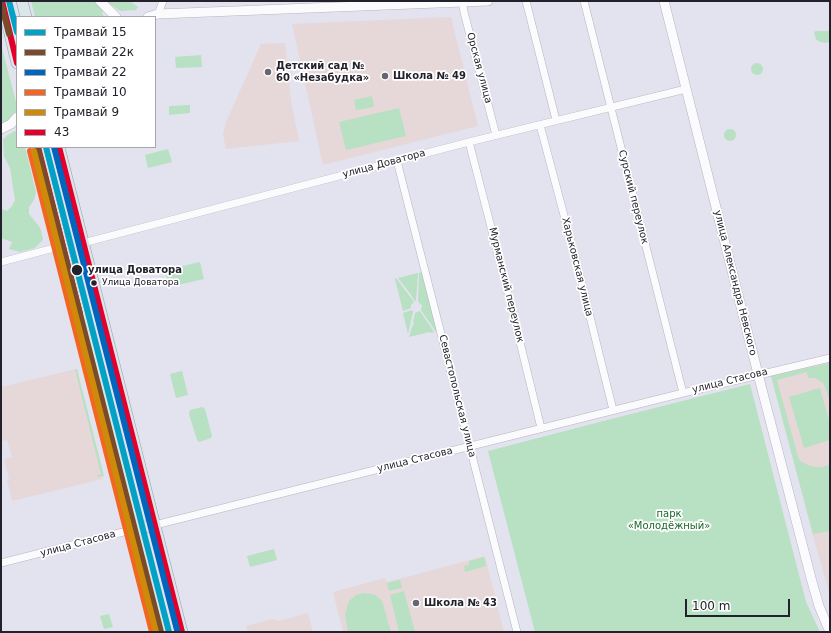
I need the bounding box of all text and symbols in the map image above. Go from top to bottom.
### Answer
legend [16,16,156,148]
text: Трамвай 15 [54,25,127,39]
street label: Орская улица [464,31,494,105]
text: Трамвай 22к [54,45,134,59]
place label: Детский сад № 60 «Незабудка» [276,60,369,84]
text: Трамвай 22 [54,65,127,79]
marker: Детский сад № 60 «Незабудка» [263,67,273,77]
place label: Школа № 49 [393,70,466,82]
marker: Школа № 49 [380,71,390,81]
text: Трамвай 10 [54,85,127,99]
text: Трамвай 9 [54,105,119,119]
text: 43 [54,125,69,139]
street label: улица Доватора [341,147,427,181]
street label: Сурский переулок [615,149,651,245]
street label: улица Александра Невского [711,209,759,357]
street label: Харьковская улица [559,216,595,318]
street label: Мурманский переулок [486,226,526,344]
marker: улица Доватора [70,263,84,277]
place label: улица Доватора [88,264,182,276]
marker: Улица Доватора [89,278,99,288]
place label: Улица Доватора [102,278,179,288]
street label: Севастопольская улица [436,333,478,459]
street label: улица Стасова [691,366,769,396]
street label: улица Стасова [376,445,454,475]
park label: парк «Молодёжный» [628,508,710,532]
street label: улица Стасова [39,528,117,560]
scale bar [687,591,792,617]
place label: Школа № 43 [424,597,497,609]
marker: Школа № 43 [411,598,421,608]
text: 100 m [692,599,730,613]

